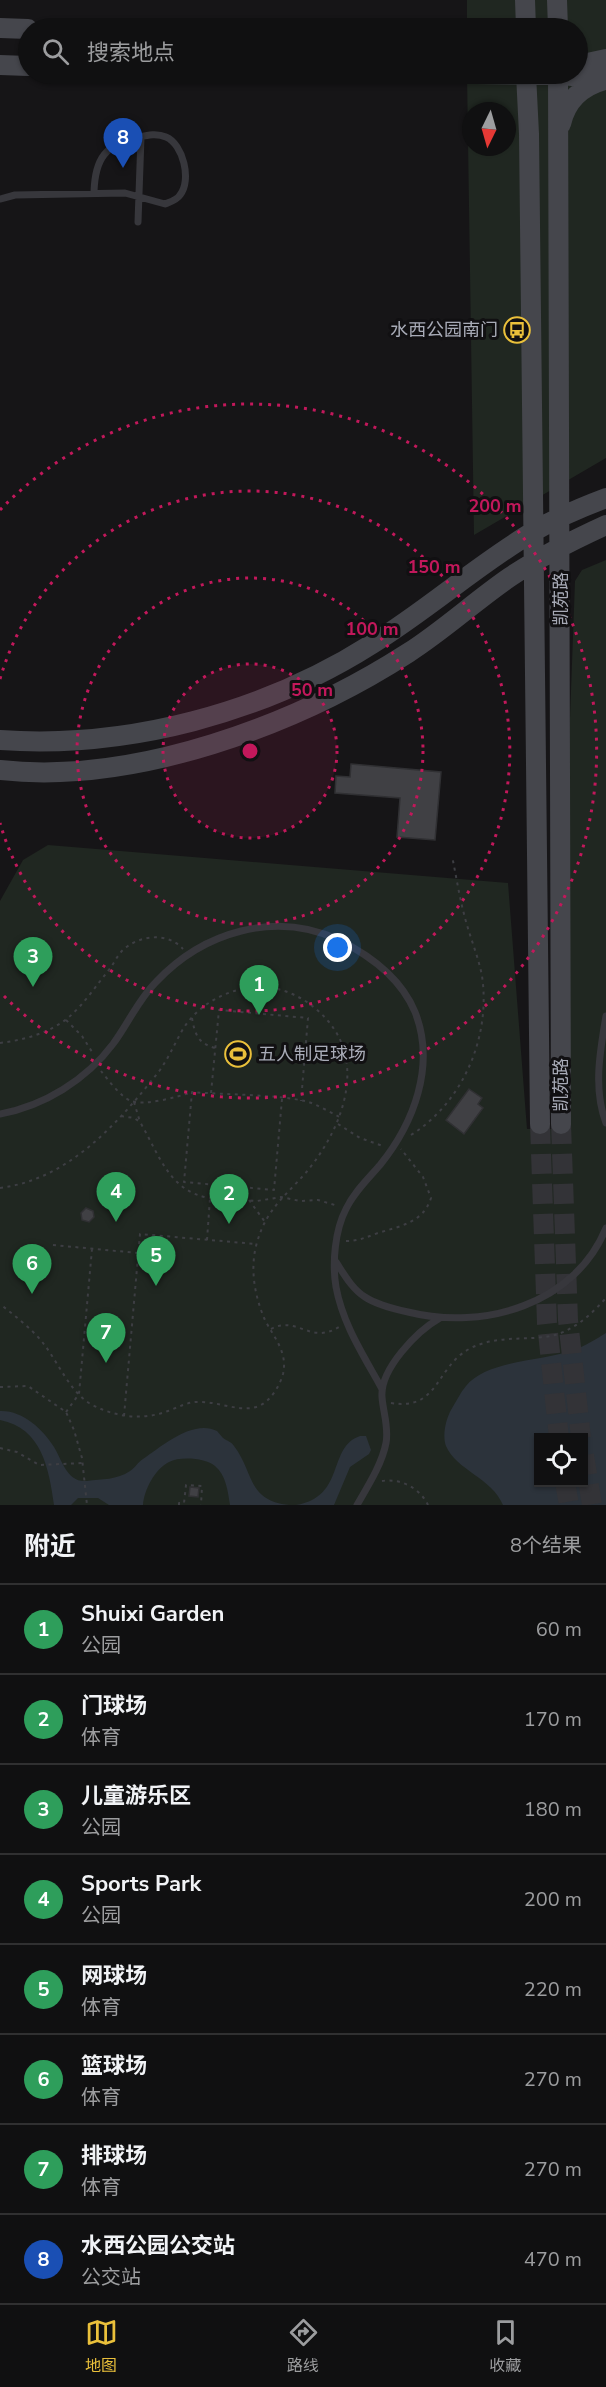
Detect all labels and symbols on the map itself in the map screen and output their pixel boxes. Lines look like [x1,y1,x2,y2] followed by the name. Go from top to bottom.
[462,102,516,156] north arrow
[104,118,142,168] pin: 8
[502,315,532,345] bus stop icon: 水西公园南门
[390,318,498,342] place label: 水西公园南门
[468,494,522,518] text: 200 m
[407,555,461,579] text: 150 m
[549,572,573,626] street label: 凯苑路
[345,617,399,641] text: 100 m
[291,678,333,702] text: 50 m
[240,741,260,761] centre of rings
[323,933,352,962] your location
[14,938,52,987] pin: 3
[240,966,278,1015] pin: 1
[223,1039,253,1069] sports icon: 五人制足球场
[258,1042,366,1066] place label: 五人制足球场
[549,1058,573,1112] street label: 凯苑路
[96,1172,136,1222] pin: 4
[210,1174,248,1224] pin: 2
[136,1236,176,1286] pin: 5
[12,1244,51,1294] pin: 6
[86,1314,126,1363] pin: 7

